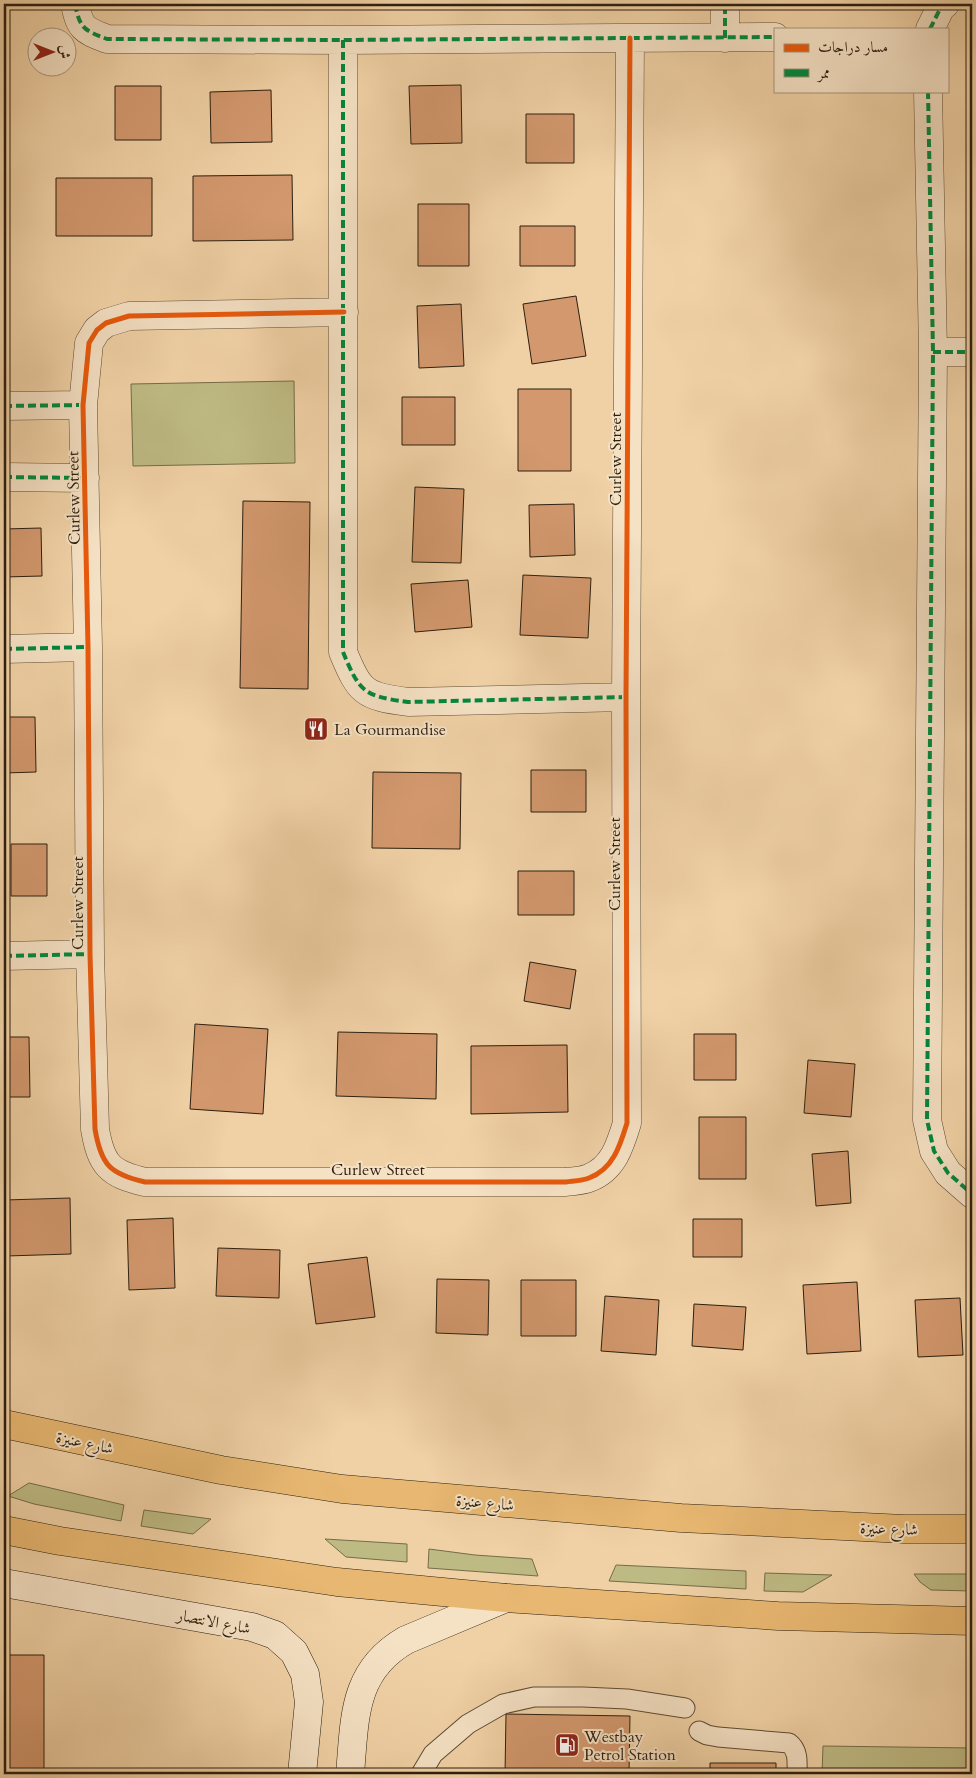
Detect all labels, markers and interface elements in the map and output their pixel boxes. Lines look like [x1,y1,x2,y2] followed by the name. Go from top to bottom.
[28,28,78,78] north arrow
[774,28,948,92] legend
[818,37,888,57] text: مسار دراجات
[55,45,74,59] text: ش
[816,63,830,83] text: ممر
[605,412,627,506] street label: Curlew Street
[62,451,86,545] street label: Curlew Street
[303,716,329,742] restaurant icon: La Gourmandise
[334,719,446,741] place label: La Gourmandise
[604,817,626,911] street label: Curlew Street
[67,856,89,950] street label: Curlew Street
[331,1159,425,1181] street label: Curlew Street
[54,1426,116,1462] street label: شارع عنيزة
[455,1489,515,1518] street label: شارع عنيزة
[859,1517,918,1543] street label: شارع عنيزة
[173,1604,252,1642] street label: شارع الانتصار
[583,1726,676,1766] place label: Westbay Petrol Station
[554,1732,580,1758] fuel station icon: Westbay Petrol Station

